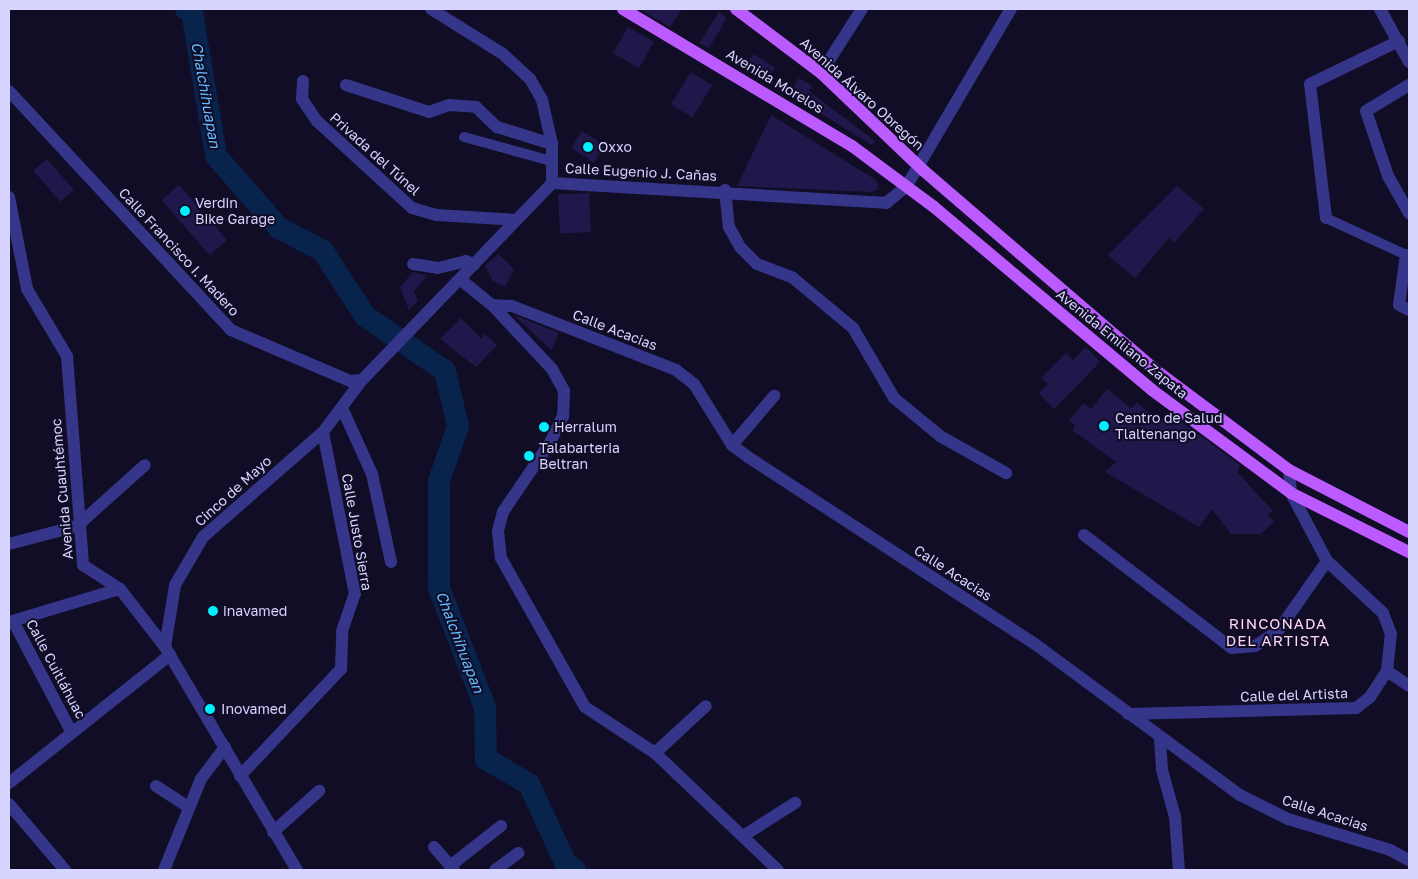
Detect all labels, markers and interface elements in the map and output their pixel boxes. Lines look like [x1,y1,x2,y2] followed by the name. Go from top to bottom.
[797,34,927,154] street label: Avenida Álvaro Obregón
[188,40,224,150] water label: Chalchihuapan
[723,45,827,117] street label: Avenida Morelos
[326,109,424,199] street label: Privada del Túnel
[598,139,632,155] place label: Oxxo
[582,141,594,153] marker: Oxxo
[565,160,717,184] street label: Calle Eugenio J. Cañas
[115,185,243,319] street label: Calle Francisco I. Madero
[195,195,275,228] place label: Verdin Bike Garage
[179,205,191,217] marker: Verdin Bike Garage
[1053,286,1191,402] street label: Avenida Emiliano Zapata
[570,306,660,354] street label: Calle Acacias
[1115,410,1223,442] place label: Centro de Salud Tlaltenango
[47,418,77,560] street label: Avenida Cuauhtémoc
[554,419,617,435] place label: Herralum
[1097,419,1111,433] marker: Centro de Salud Tlaltenango
[538,421,550,433] marker: Herralum
[539,440,620,472] place label: Talabarteria Beltran
[523,450,535,462] marker: Talabarteria Beltran
[191,452,275,530] street label: Cinco de Mayo
[338,472,376,592] street label: Calle Justo Sierra
[911,542,995,604] street label: Calle Acacias
[432,589,488,695] water label: Chalchihuapan
[223,603,287,619] place label: inavamed
[207,605,219,617] marker: inavamed
[1224,614,1332,649] district label: RINCONADA DEL ARTISTA
[23,616,89,722] street label: Calle Cuitláhuac
[1240,685,1348,705] street label: Calle del Artista
[221,701,287,717] place label: Inovamed
[203,702,217,716] marker: Inovamed
[1280,791,1370,835] street label: Calle Acacias

